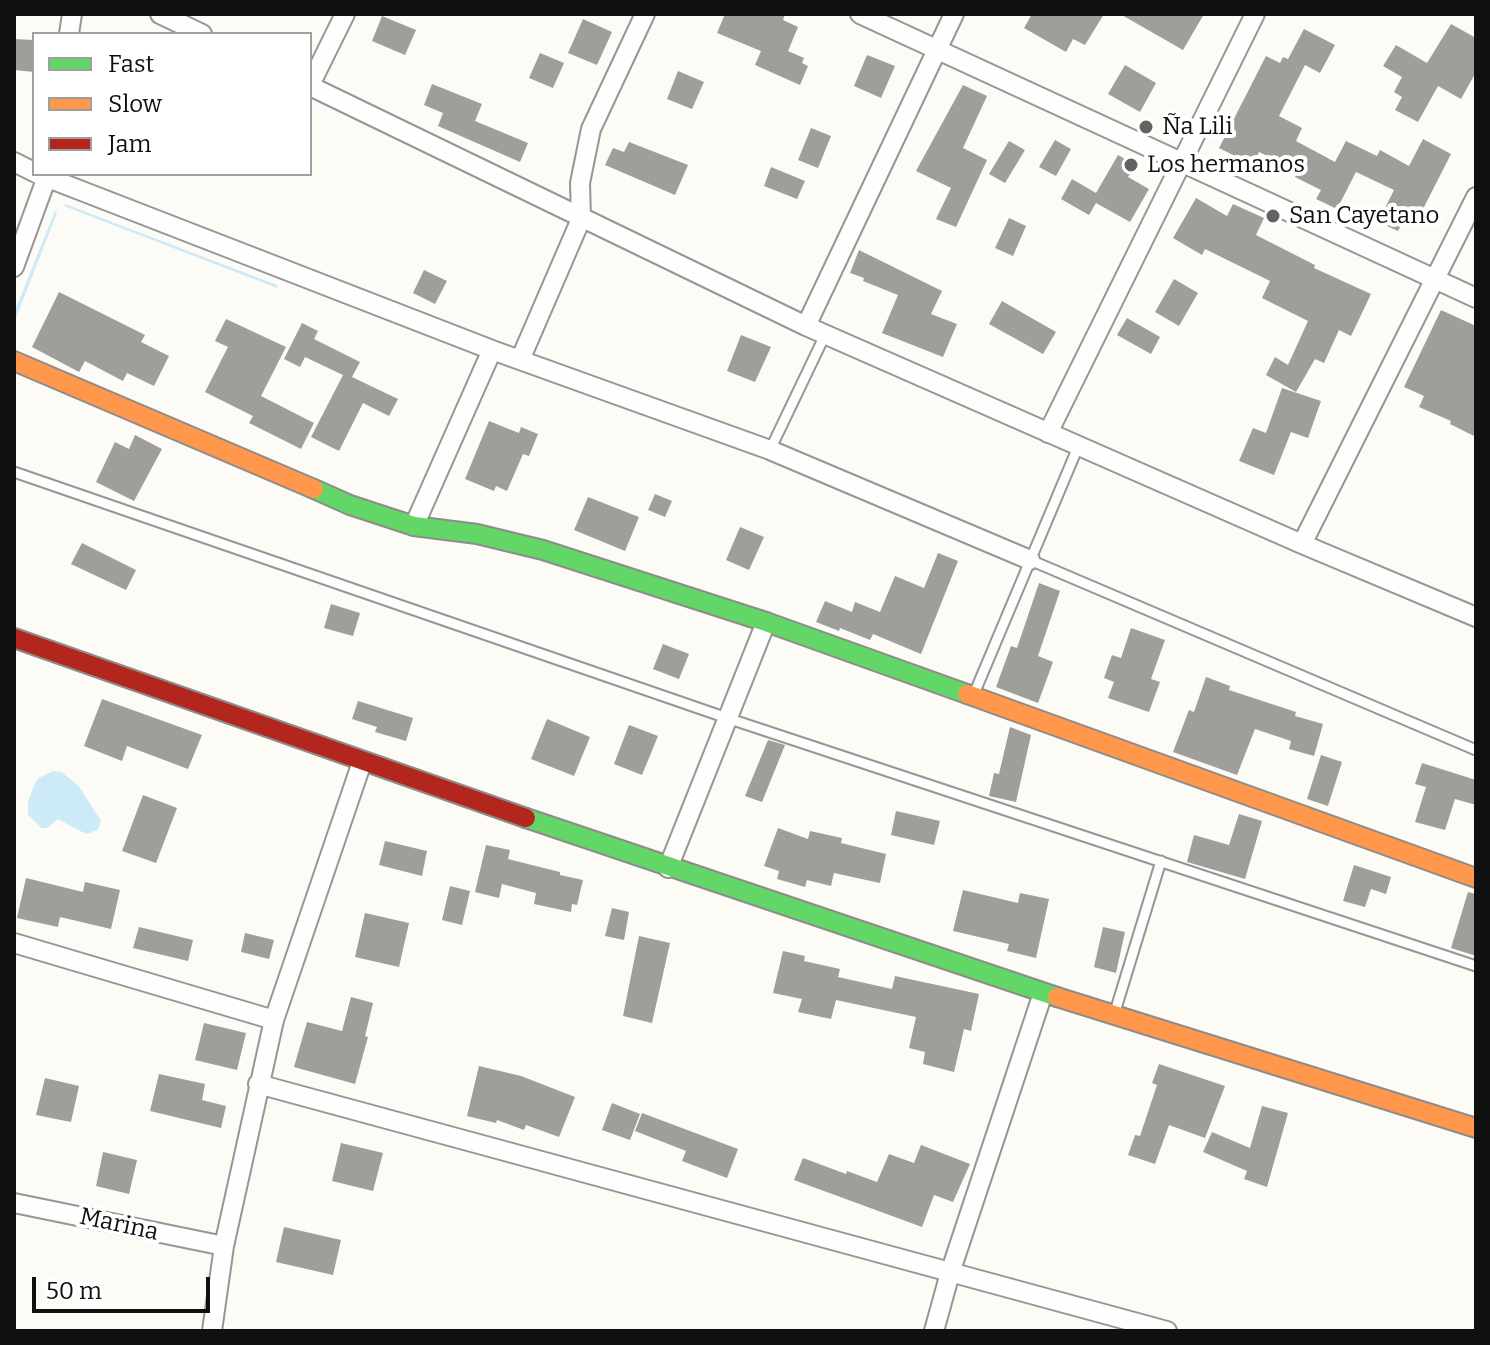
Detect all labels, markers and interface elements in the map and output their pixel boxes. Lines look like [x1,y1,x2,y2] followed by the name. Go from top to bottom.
[32,32,312,176] legend
[108,50,154,78] text: Fast
[108,90,162,118] text: Slow
[1162,113,1233,141] place label: Ña Lili
[1137,118,1155,136] marker: Ña Lili
[108,130,151,158] text: Jam
[1147,151,1305,179] place label: Los hermanos
[1122,156,1140,174] marker: Los hermanos
[1289,202,1439,230] place label: San Cayetano
[1264,207,1282,225] marker: San Cayetano
[77,1203,161,1247] street label: Marina
[36,1261,214,1311] scale bar
[46,1277,102,1305] text: 50 m

